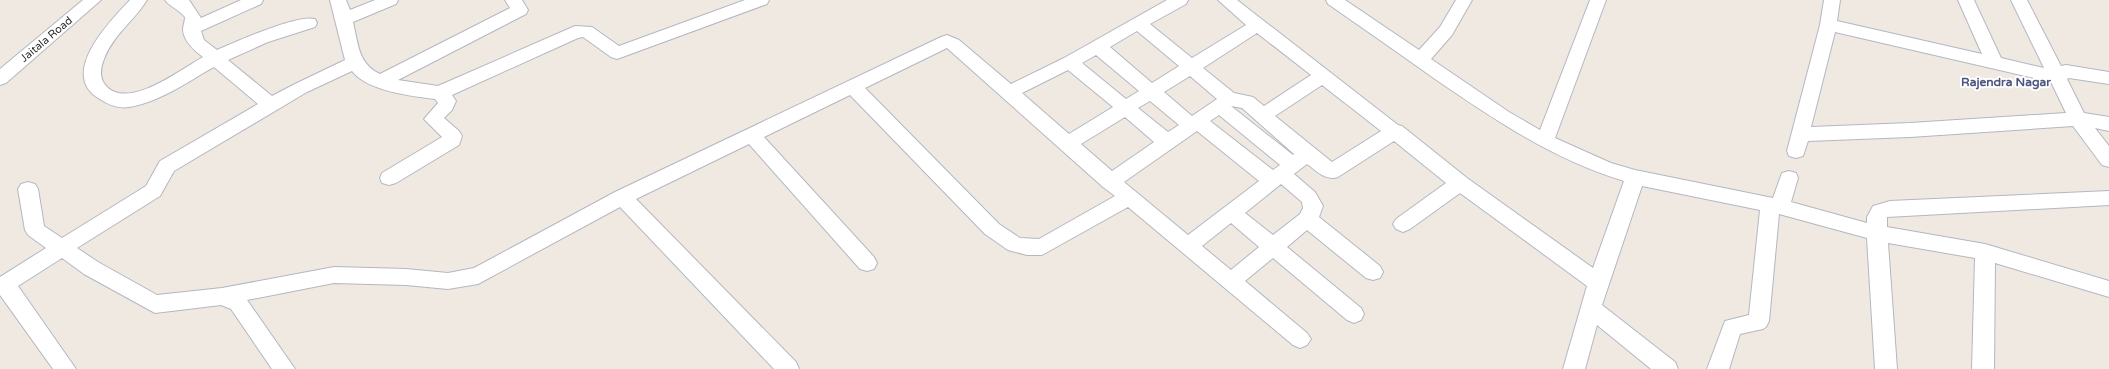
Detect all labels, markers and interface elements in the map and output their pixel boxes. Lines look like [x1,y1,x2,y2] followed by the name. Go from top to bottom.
[18,14,75,65] street label: Jaitala Road
[1961,75,2051,90] district label: Rajendra Nagar

